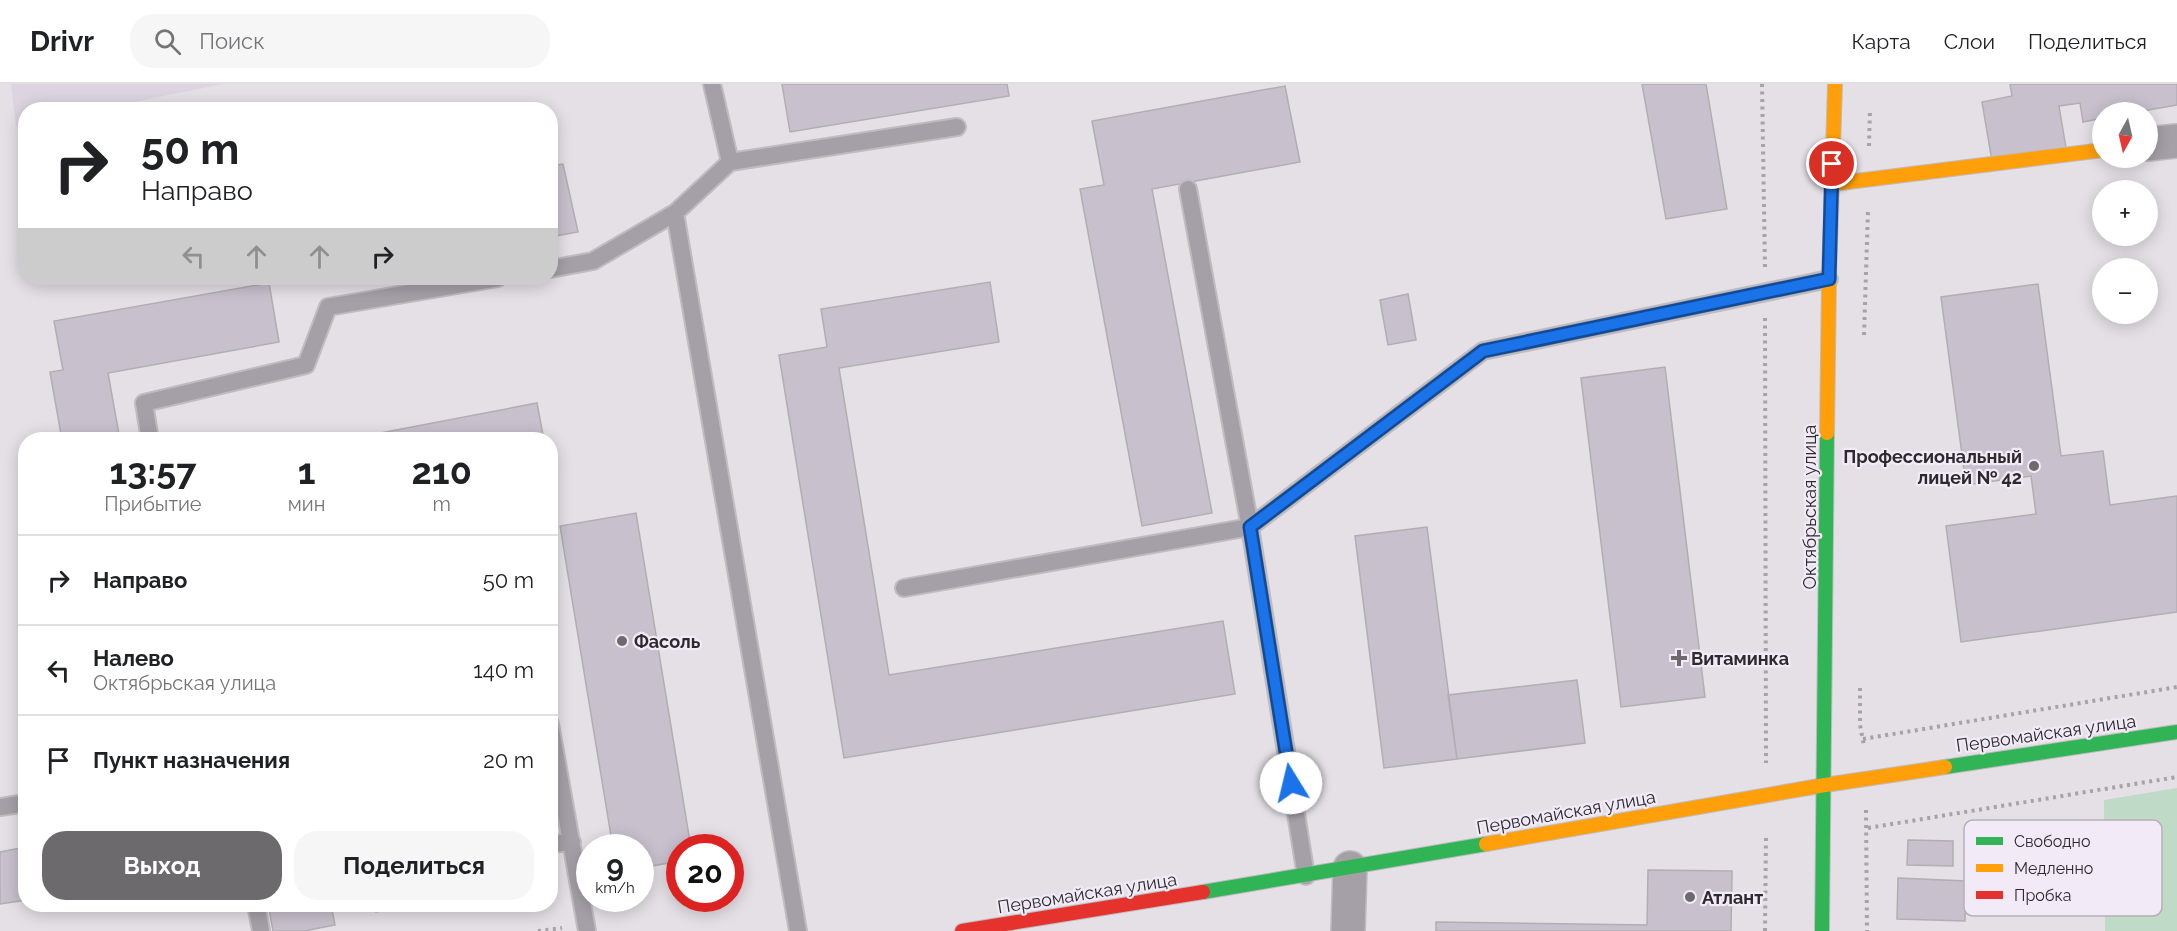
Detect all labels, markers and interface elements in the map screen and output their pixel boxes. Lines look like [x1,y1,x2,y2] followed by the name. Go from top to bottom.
[130,14,550,68] search box
[30,25,94,58] text: Drivr
[151,25,184,58] icon: search
[199,28,265,54] text: Поиск
[1852,29,1911,54] text: Карта
[1944,29,1995,54] text: Слои
[2028,29,2147,54] text: Поделиться
[2092,102,2158,168] north arrow
[2092,102,2158,324] map controls
[141,125,239,174] text: 50 m
[42,126,120,204] icon: right
[1806,138,1857,189] pin
[1815,147,1848,180] icon: arrive
[141,175,253,206] text: Направо
[2092,180,2158,246] button: +
[177,240,210,273] icon: left
[240,240,273,273] icon: ahead
[303,240,336,273] icon: ahead
[366,240,399,273] icon: right
[2092,258,2158,324] button: −
[1799,425,1820,589] street label: Октябрьская улица
[1843,446,2022,488] place label: Профессиональный лицей № 42
[109,450,196,492] text: 13:57
[298,450,315,492] text: 1
[412,450,472,492] text: 210
[2027,459,2041,473] marker: Профессиональный лицей № 42
[104,492,202,516] text: Прибытие
[288,492,325,516] text: мин
[432,492,451,516] text: m
[42,564,75,597] icon: right
[93,567,187,593] text: Направо
[483,567,534,593] text: 50 m
[634,631,701,652] place label: Фасоль
[615,634,629,648] marker: Фасоль
[93,645,174,671] text: Налево
[1691,648,1789,669] place label: Витаминка
[1672,651,1686,665] marker: Витаминка
[42,654,75,687] icon: left
[473,657,534,683] text: 140 m
[93,671,276,695] text: Октябрьская улица
[1955,710,2137,756] street label: Первомайская улица
[42,744,75,777] icon: arrive
[93,747,290,773] text: Пункт назначения
[483,747,534,773] text: 20 m
[1259,751,1323,815] position arrow
[1475,786,1657,838] street label: Первомайская улица
[1964,820,2162,916] legend
[42,831,282,900] button: Выход
[294,831,534,900] button: Поделиться
[2014,832,2090,851] text: Свободно
[666,834,744,912] speed limit sign: 20
[606,848,624,883] text: 9
[2014,859,2093,878] text: Медленно
[996,868,1178,918] street label: Первомайская улица
[595,879,635,897] text: km/h
[2014,886,2072,905] text: Пробка
[1702,887,1763,908] place label: Атлант
[1683,890,1697,904] marker: Атлант

